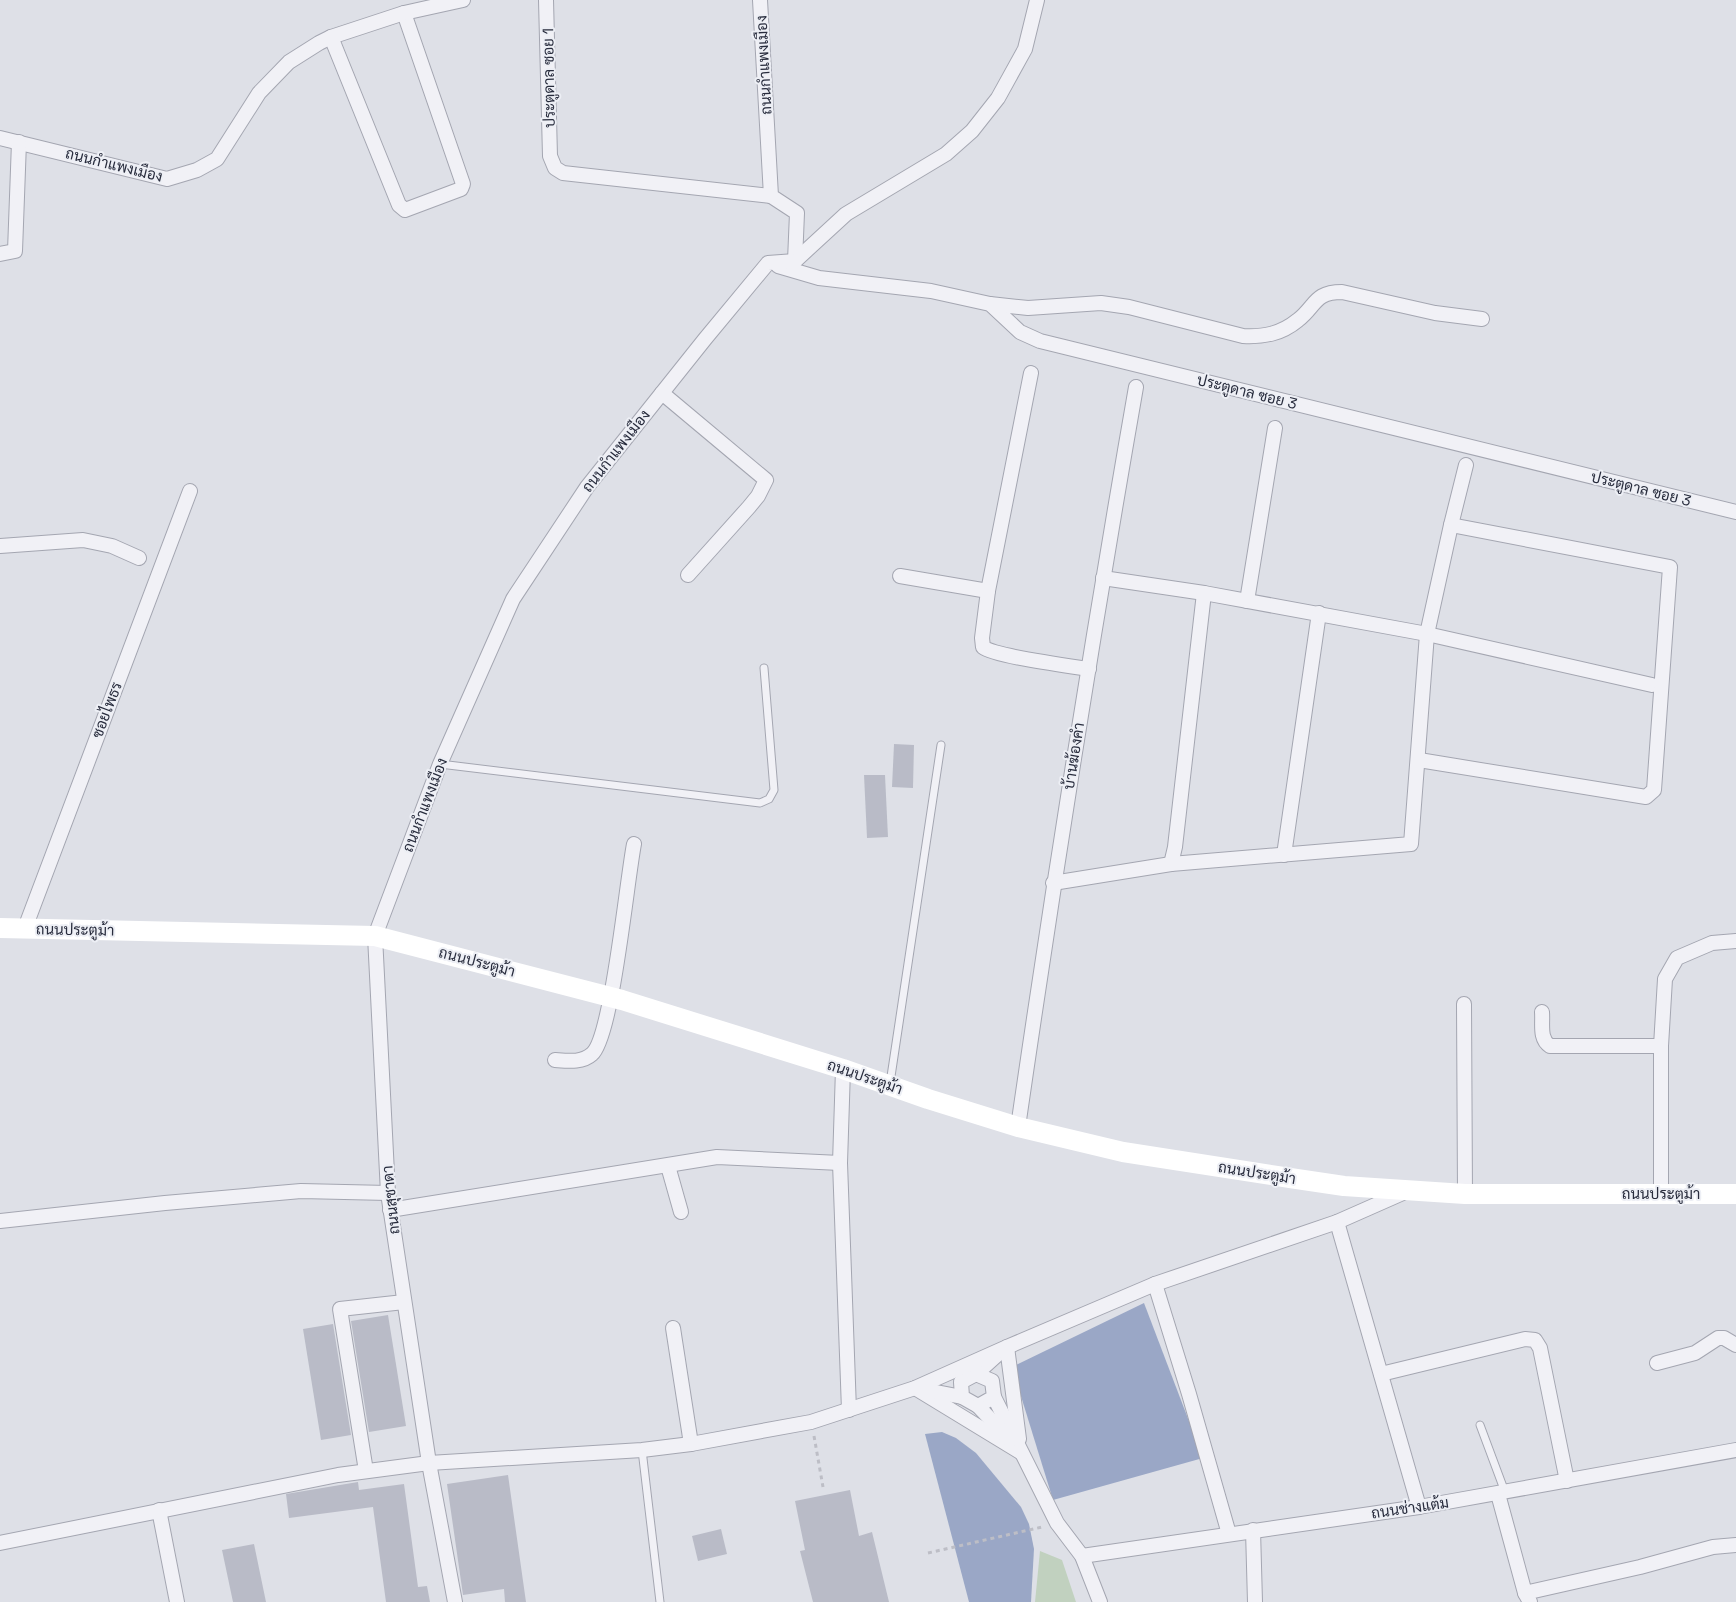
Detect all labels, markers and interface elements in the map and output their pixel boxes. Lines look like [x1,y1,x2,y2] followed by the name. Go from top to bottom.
[751,15,776,115] street label: ถนนกำแพงเมือง
[538,28,560,128] street label: ประตูดาล ซอย 1
[64,143,165,186] street label: ถนนกำแพงเมือง
[1195,370,1299,414] street label: ประตูดาล ซอย 3
[577,406,654,496] street label: ถนนกำแพงเมือง
[1589,467,1693,511] street label: ประตูดาล ซอย 3
[87,679,126,741] street label: ซอยไพธร
[1059,721,1088,791] street label: บ้านฆ้องคำ
[398,755,451,855] street label: ถนนกำแพงเมือง
[36,919,114,941] street label: ถนนประตูม้า
[436,942,518,982] street label: ถนนประตูม้า
[825,1055,905,1099] street label: ถนนประตูม้า
[1217,1157,1297,1189] street label: ถนนประตูม้า
[377,1165,406,1235] street label: ถนนสุชาดา
[1622,1184,1700,1204] street label: ถนนประตูม้า
[1370,1493,1450,1522] street label: ถนนช่างแต้ม

